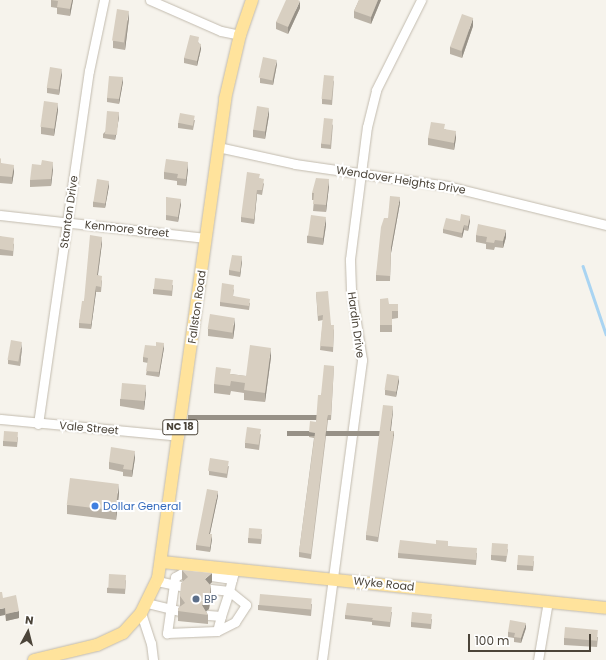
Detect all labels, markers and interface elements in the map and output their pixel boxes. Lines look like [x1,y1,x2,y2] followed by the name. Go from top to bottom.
[335,163,467,197] street label: Wendover Heights Drive
[57,175,81,249] street label: Stanton Drive
[84,218,170,240] street label: Kenmore Street
[185,270,209,344] street label: Fallston Road
[345,291,367,359] street label: Hardin Drive
[59,419,119,437] street label: Vale Street
[162,419,198,435] road number: NC 18
[103,499,181,513] place label: Dollar General
[90,501,100,511] marker: Dollar General
[353,574,415,594] street label: Wyke Road
[204,592,217,606] place label: BP
[191,594,201,604] marker: BP
[8,612,48,652] north arrow
[24,612,35,629] text: N
[470,626,593,652] scale bar
[475,632,509,649] text: 100 m

